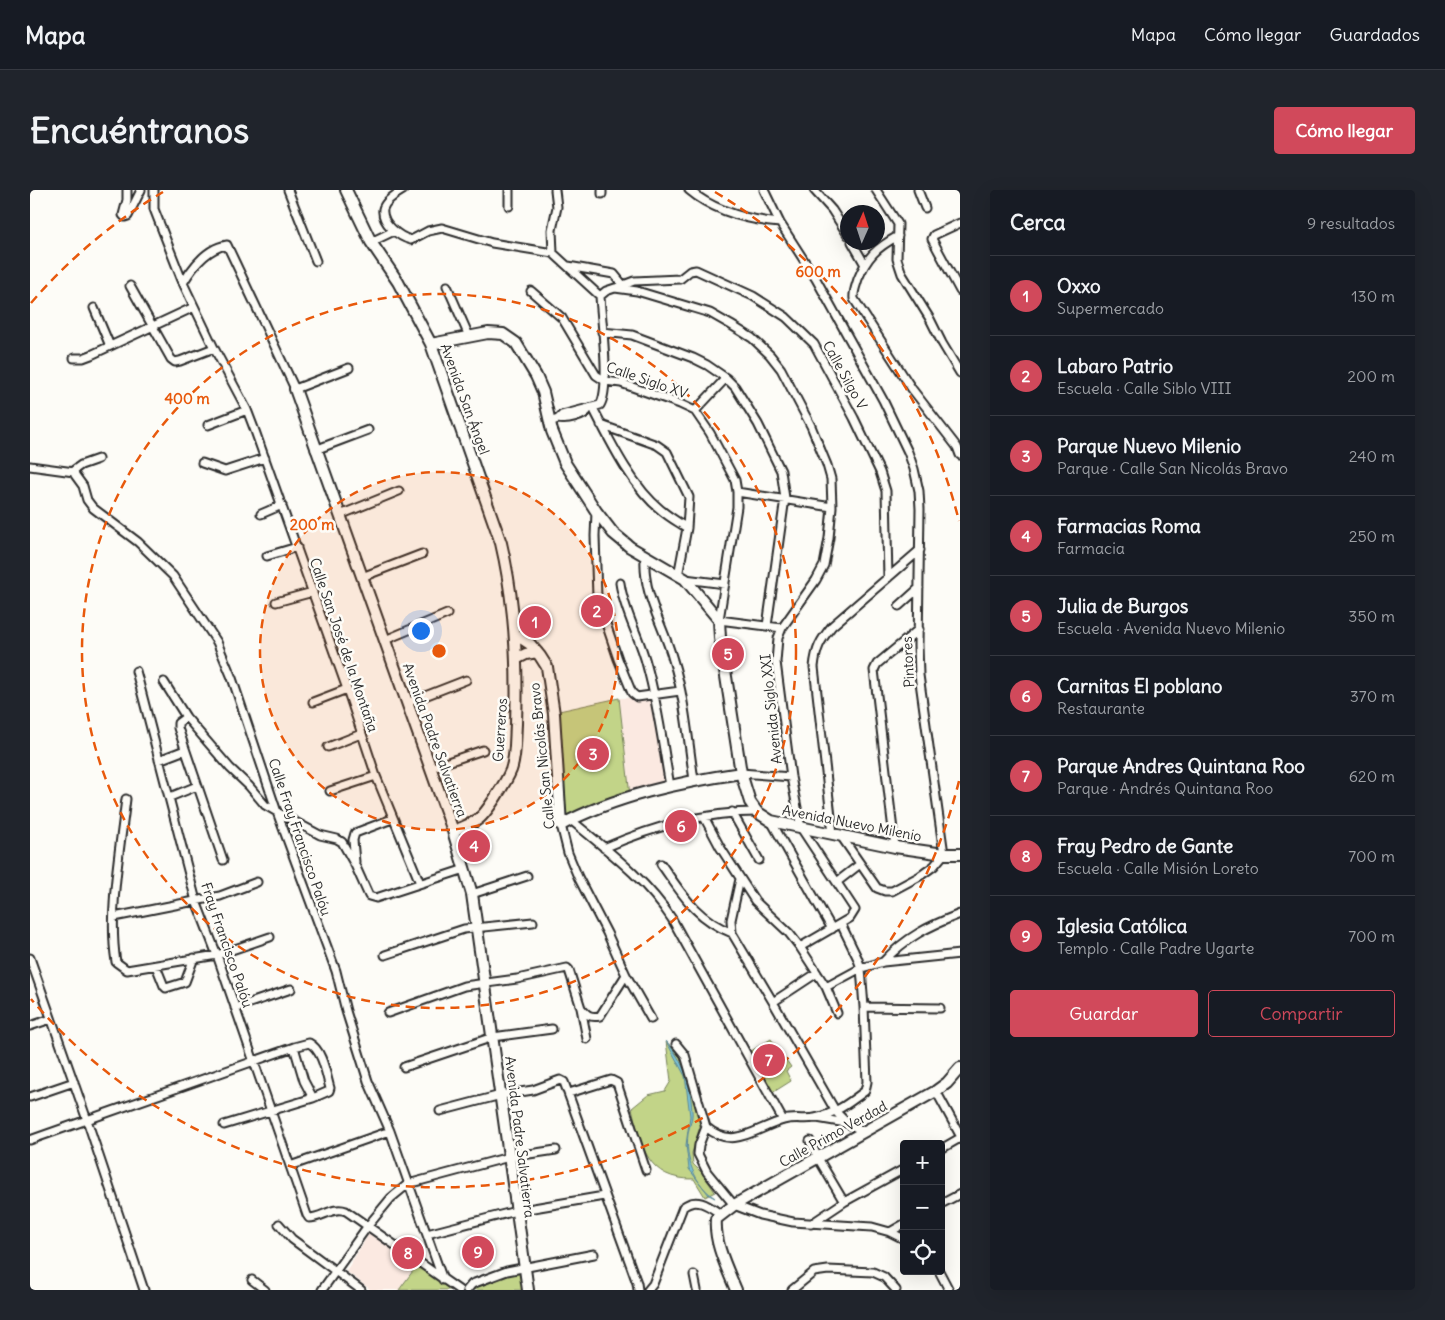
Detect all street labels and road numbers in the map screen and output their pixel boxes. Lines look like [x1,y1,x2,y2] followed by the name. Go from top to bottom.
[819,337,871,413] street label: Calle Silgo V
[437,341,493,457] street label: Avenida San Ángel
[604,358,690,402] street label: Calle Siglo XV
[306,556,382,734] street label: Calle San José de la Montaña
[898,636,918,688] street label: Pintores
[756,653,786,765] street label: Avenida Siglo XXI
[399,660,471,820] street label: Avenida Padre Salvatierra
[525,682,559,830] street label: Calle San Nicolás Bravo
[489,697,511,763] street label: Guerreros
[265,756,335,918] street label: Calle Fray Francisco Palóu
[781,801,923,845] street label: Avenida Nuevo Milenio
[197,880,257,1010] street label: Fray Francisco Palóu
[501,1055,539,1219] street label: Avenida Padre Salvatierra
[776,1097,890,1171] street label: Calle Primo Verdad

